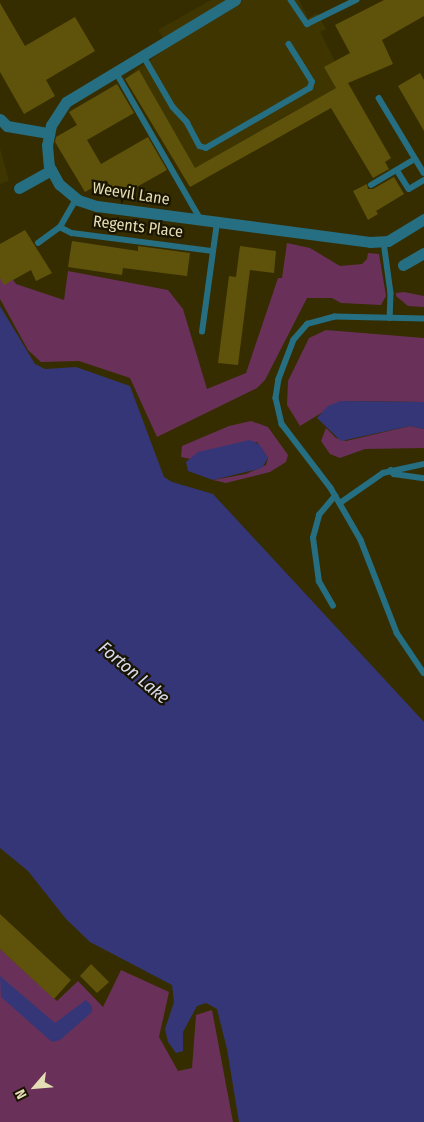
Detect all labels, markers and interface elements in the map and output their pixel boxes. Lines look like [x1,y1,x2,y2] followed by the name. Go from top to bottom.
[91,178,171,210] street label: Weevil Lane
[92,212,184,242] street label: Regents Place
[94,637,174,709] water label: Forton Lake
[10,1062,60,1112] north arrow
[12,1086,31,1102] text: N

